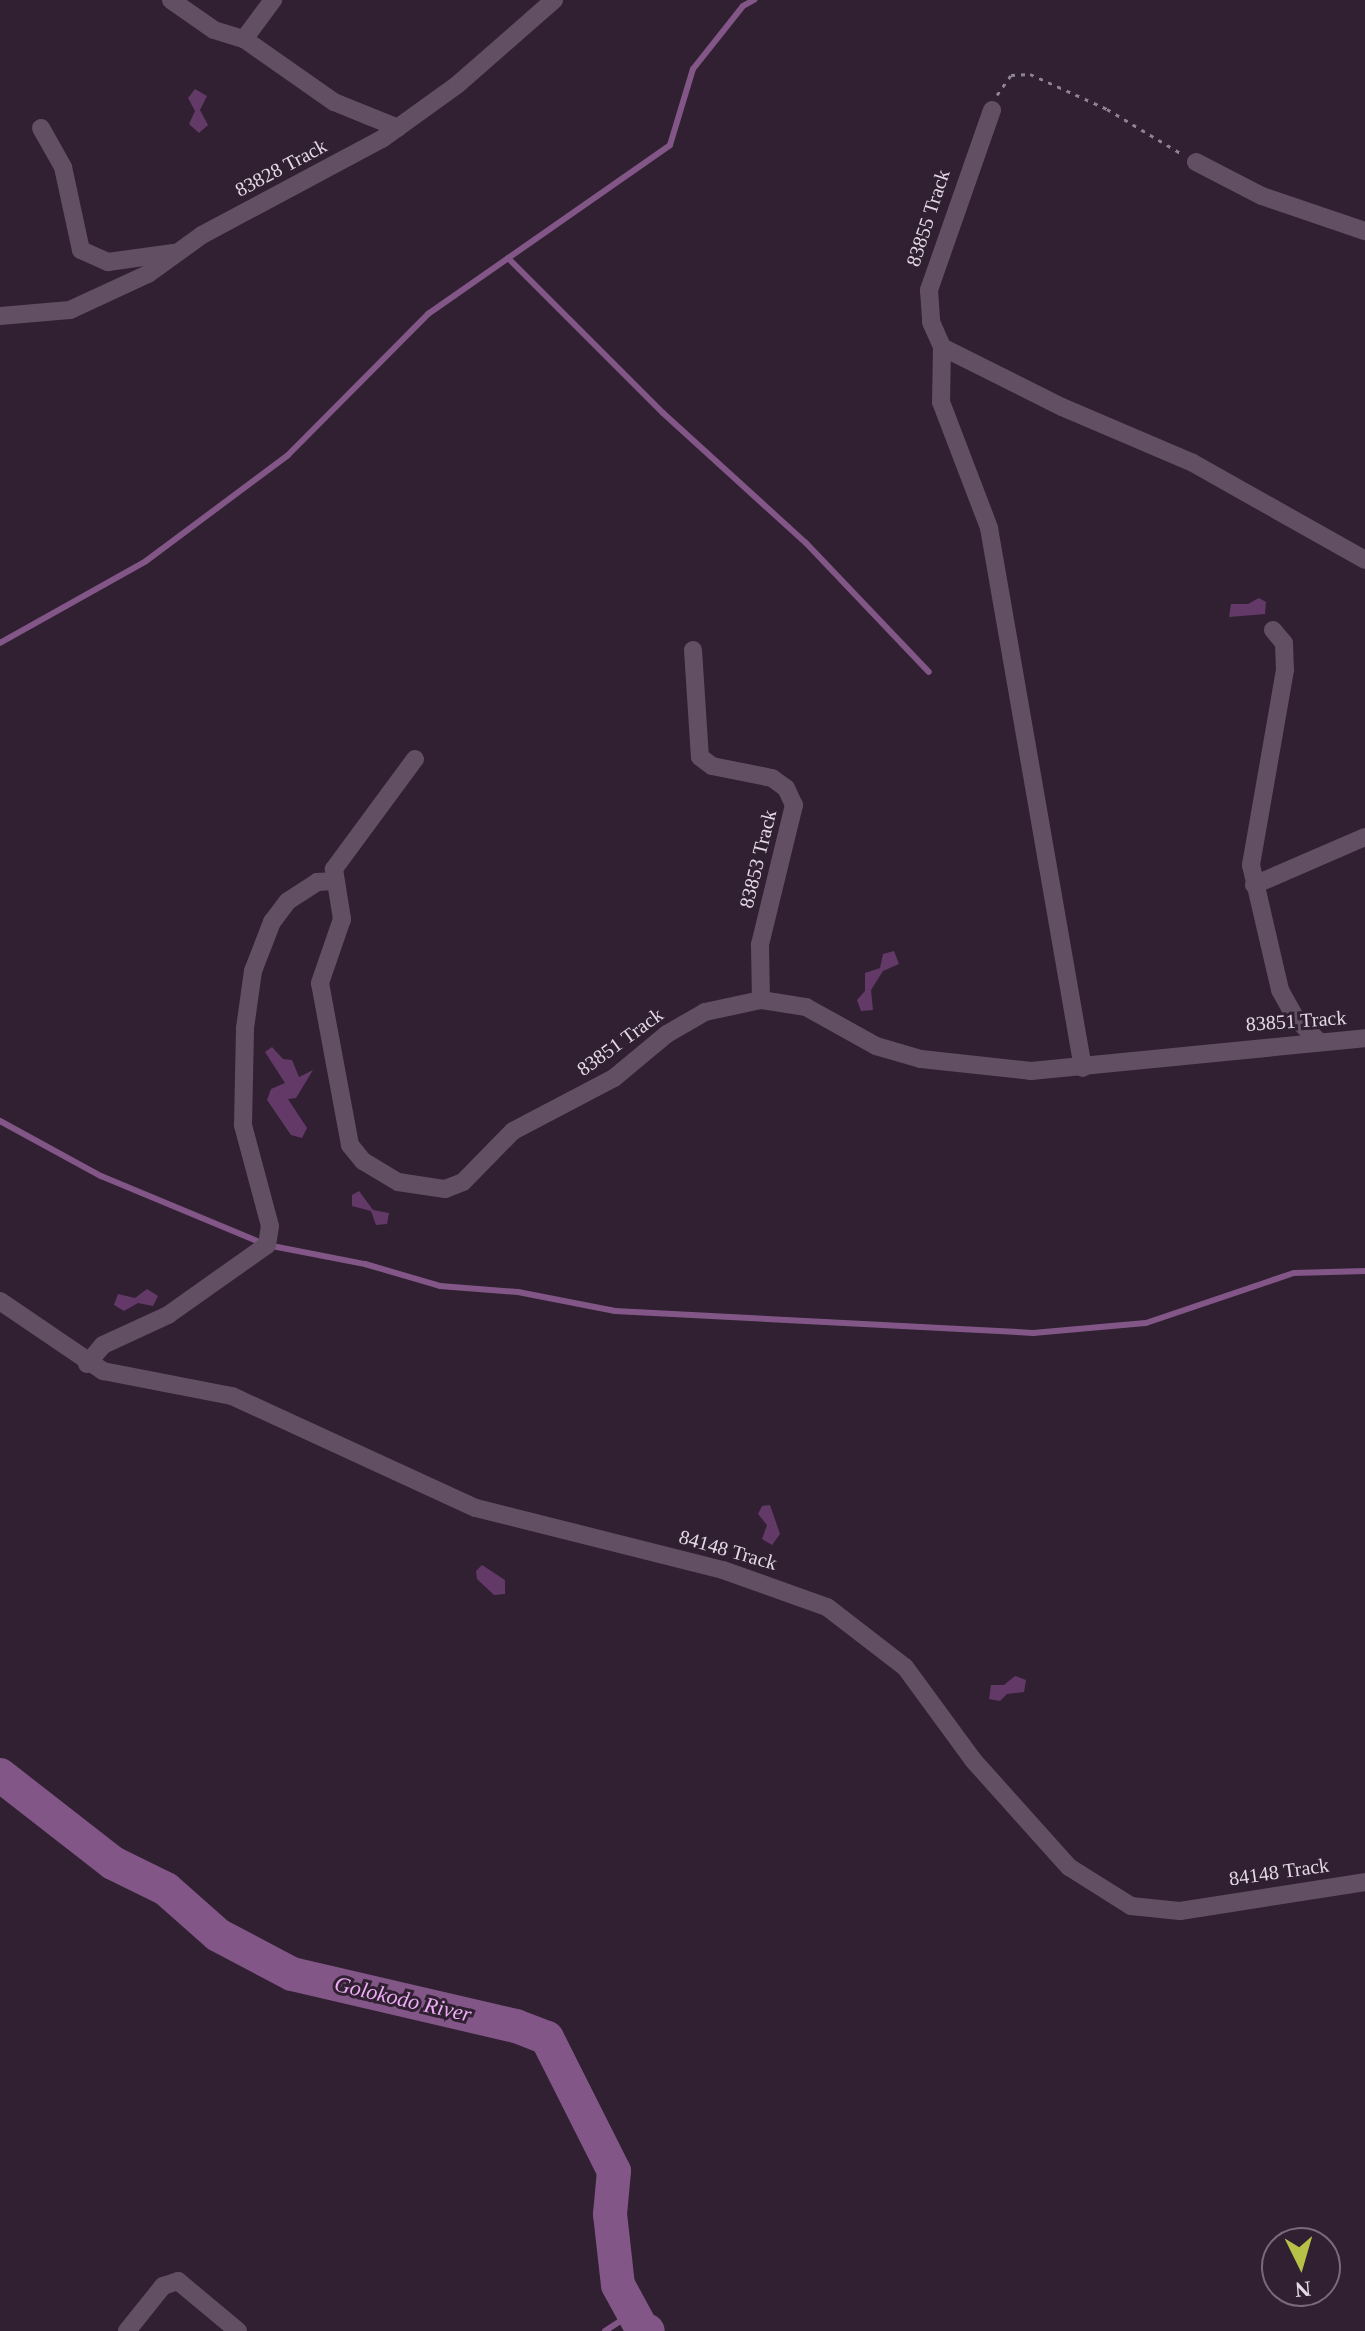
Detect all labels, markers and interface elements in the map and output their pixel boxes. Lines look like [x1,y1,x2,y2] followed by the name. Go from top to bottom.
[231,134,331,202] street label: 83828 Track
[901,166,955,270] street label: 83855 Track
[734,807,782,911] street label: 83853 Track
[572,1003,668,1081] street label: 83851 Track
[1245,1006,1347,1036] street label: 83851 Track
[676,1525,780,1575] street label: 84148 Track
[1227,1853,1331,1891] street label: 84148 Track
[332,1970,474,2028] water label: Golokodo River
[1261,2227,1341,2307] north arrow
[1294,2276,1312,2303] text: N

